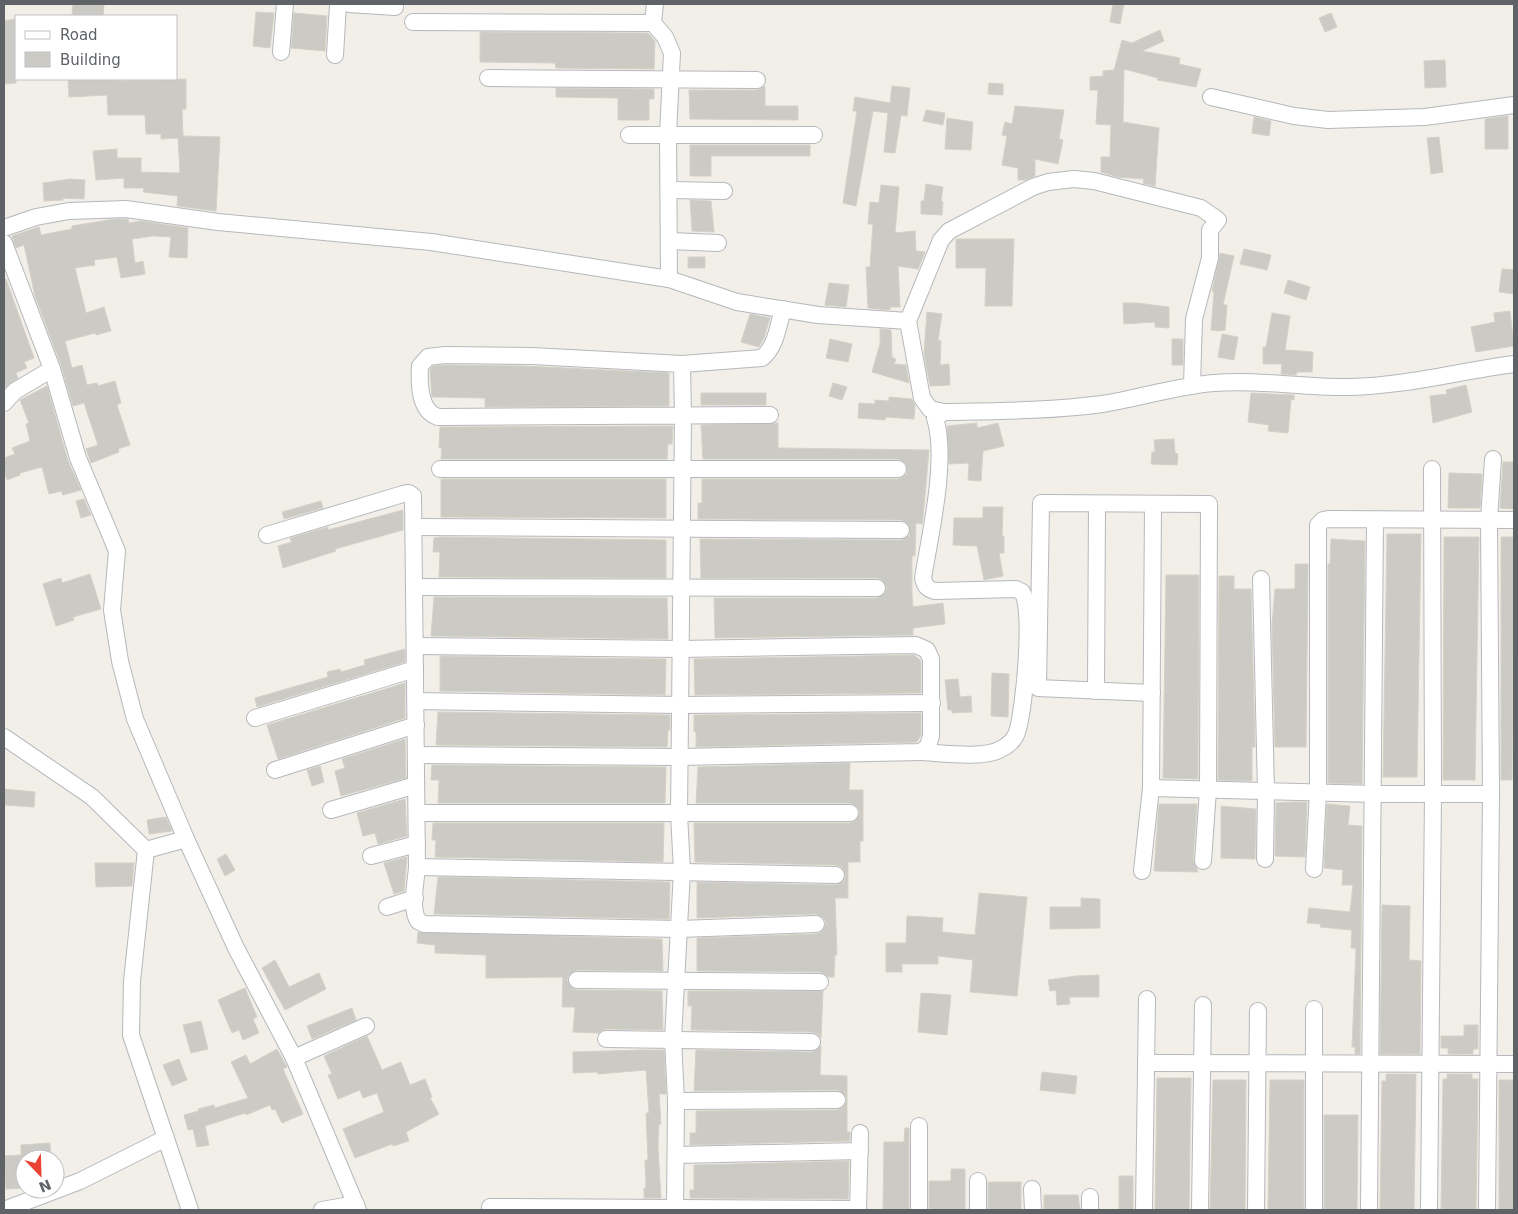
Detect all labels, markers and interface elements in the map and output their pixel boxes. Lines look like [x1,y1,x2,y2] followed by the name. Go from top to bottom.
[15,15,178,80] legend
[60,26,98,44] text: Road
[60,51,121,69] text: Building
[15,1149,65,1199] north arrow
[37,1176,54,1196] text: N

